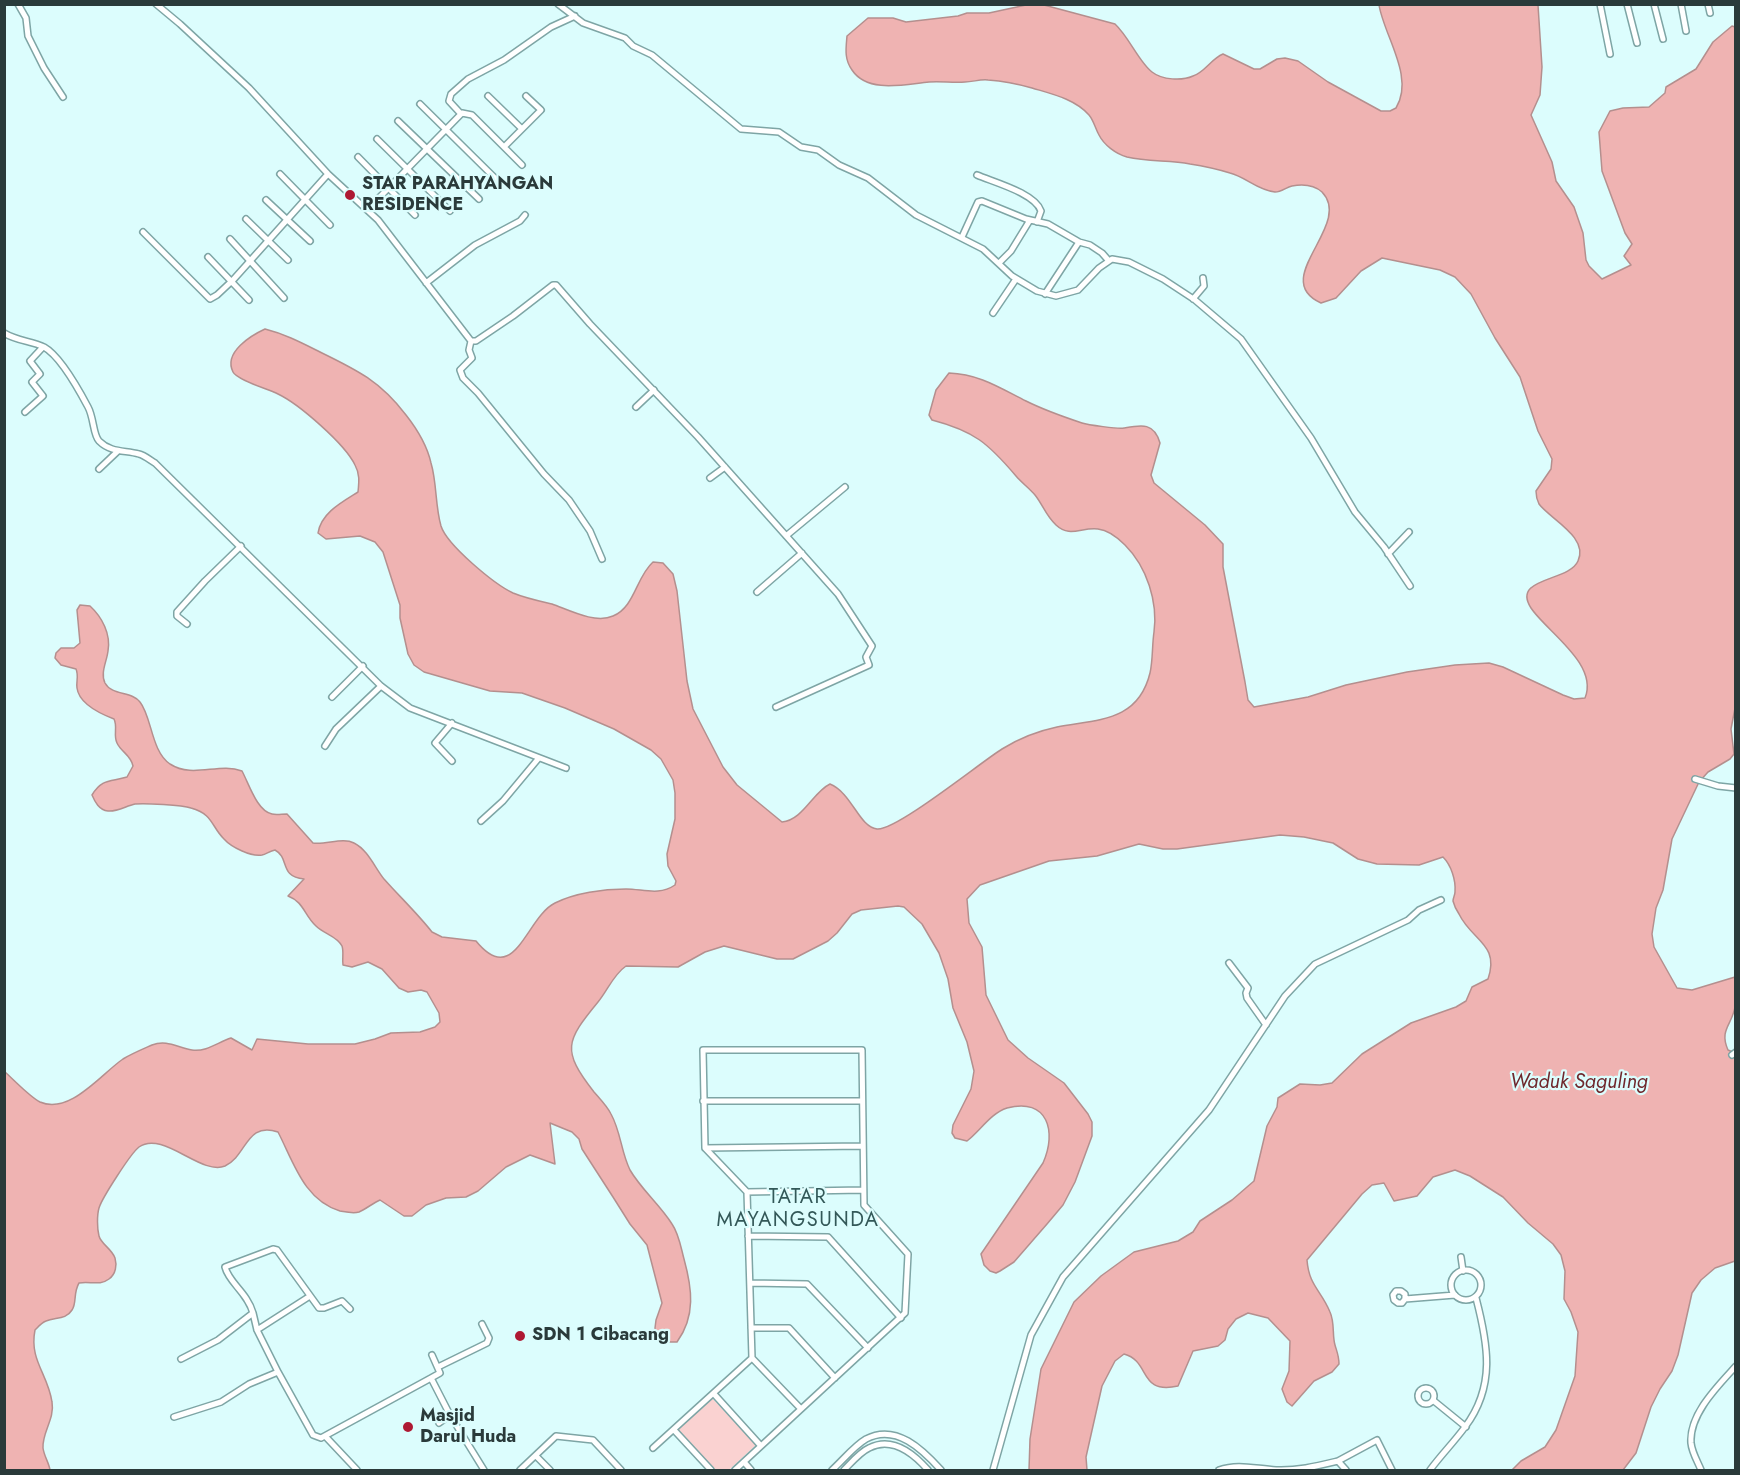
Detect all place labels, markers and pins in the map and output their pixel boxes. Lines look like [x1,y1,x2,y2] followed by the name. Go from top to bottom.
[362,174,553,216] place label: STAR PARAHYANGAN RESIDENCE
[343,188,357,202] marker: STAR PARAHYANGAN RESIDENCE
[532,1325,669,1347] place label: SDN 1 Cibacang
[513,1329,527,1343] marker: SDN 1 Cibacang
[420,1406,516,1448] place label: Masjid Darul Huda
[401,1420,415,1434] marker: Masjid Darul Huda

